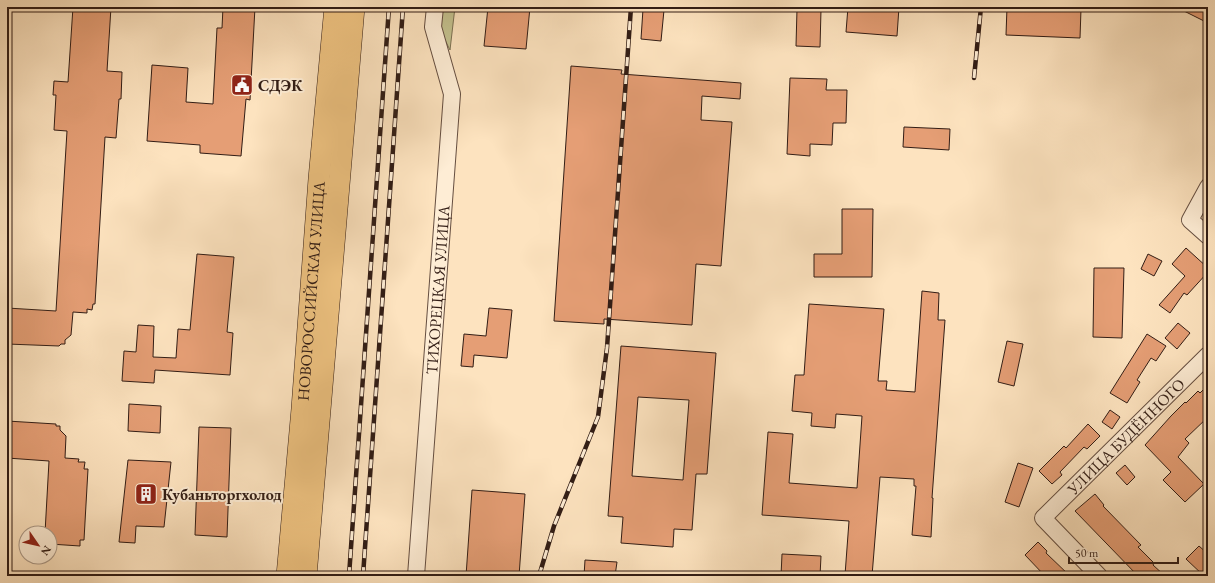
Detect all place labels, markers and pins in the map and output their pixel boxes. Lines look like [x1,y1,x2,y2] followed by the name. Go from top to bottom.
[229,72,255,98] public building icon: СДЭК
[258,75,303,96] place label: СДЭК
[133,481,159,507] building icon: Кубаньторгхолод
[162,484,282,505] place label: Кубаньторгхолод

